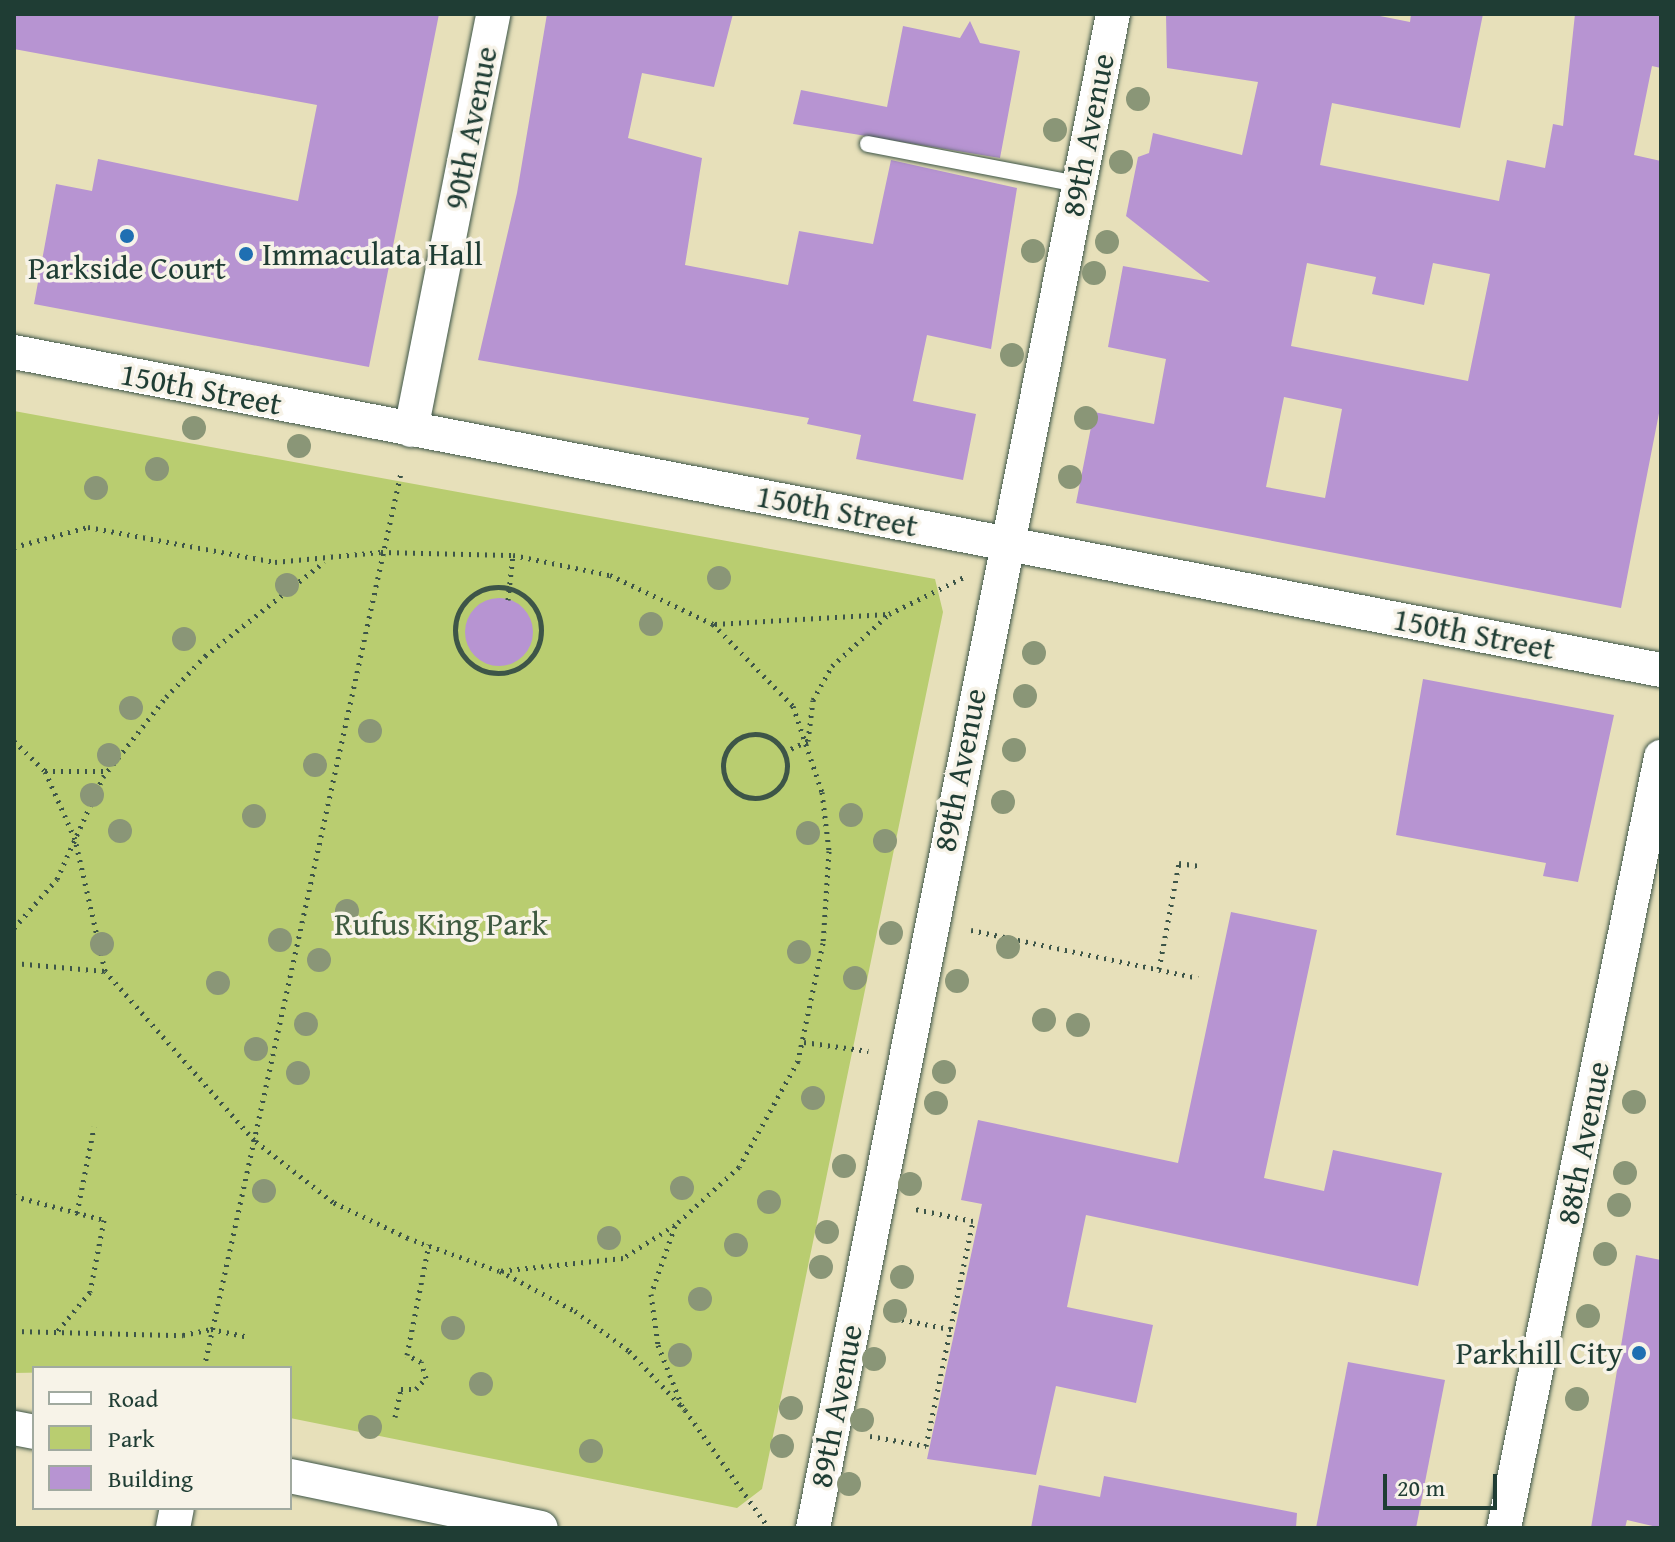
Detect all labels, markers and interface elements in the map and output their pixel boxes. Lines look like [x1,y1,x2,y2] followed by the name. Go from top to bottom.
[436,43,506,213] street label: 90th Avenue
[1053,50,1123,220] street label: 89th Avenue
[118,227,136,245] marker: Parkside Court
[262,235,483,273] place label: Immaculata Hall
[237,245,255,263] marker: Immaculata Hall
[28,249,226,287] place label: Parkside Court
[117,355,285,423] street label: 150th Street
[753,477,921,545] street label: 150th Street
[1390,600,1558,668] street label: 150th Street
[925,685,995,855] street label: 89th Avenue
[334,905,548,943] park label: Rufus King Park
[1548,1058,1618,1228] street label: 88th Avenue
[801,1321,871,1491] street label: 89th Avenue
[1456,1334,1623,1372] place label: Parkhill City
[1630,1344,1648,1362] marker: Parkhill City
[32,1366,292,1510] legend
[108,1381,158,1416] text: Road
[108,1421,154,1456] text: Park
[1387,1458,1501,1508] scale bar
[108,1461,193,1496] text: Building
[1397,1470,1445,1505] text: 20 m

